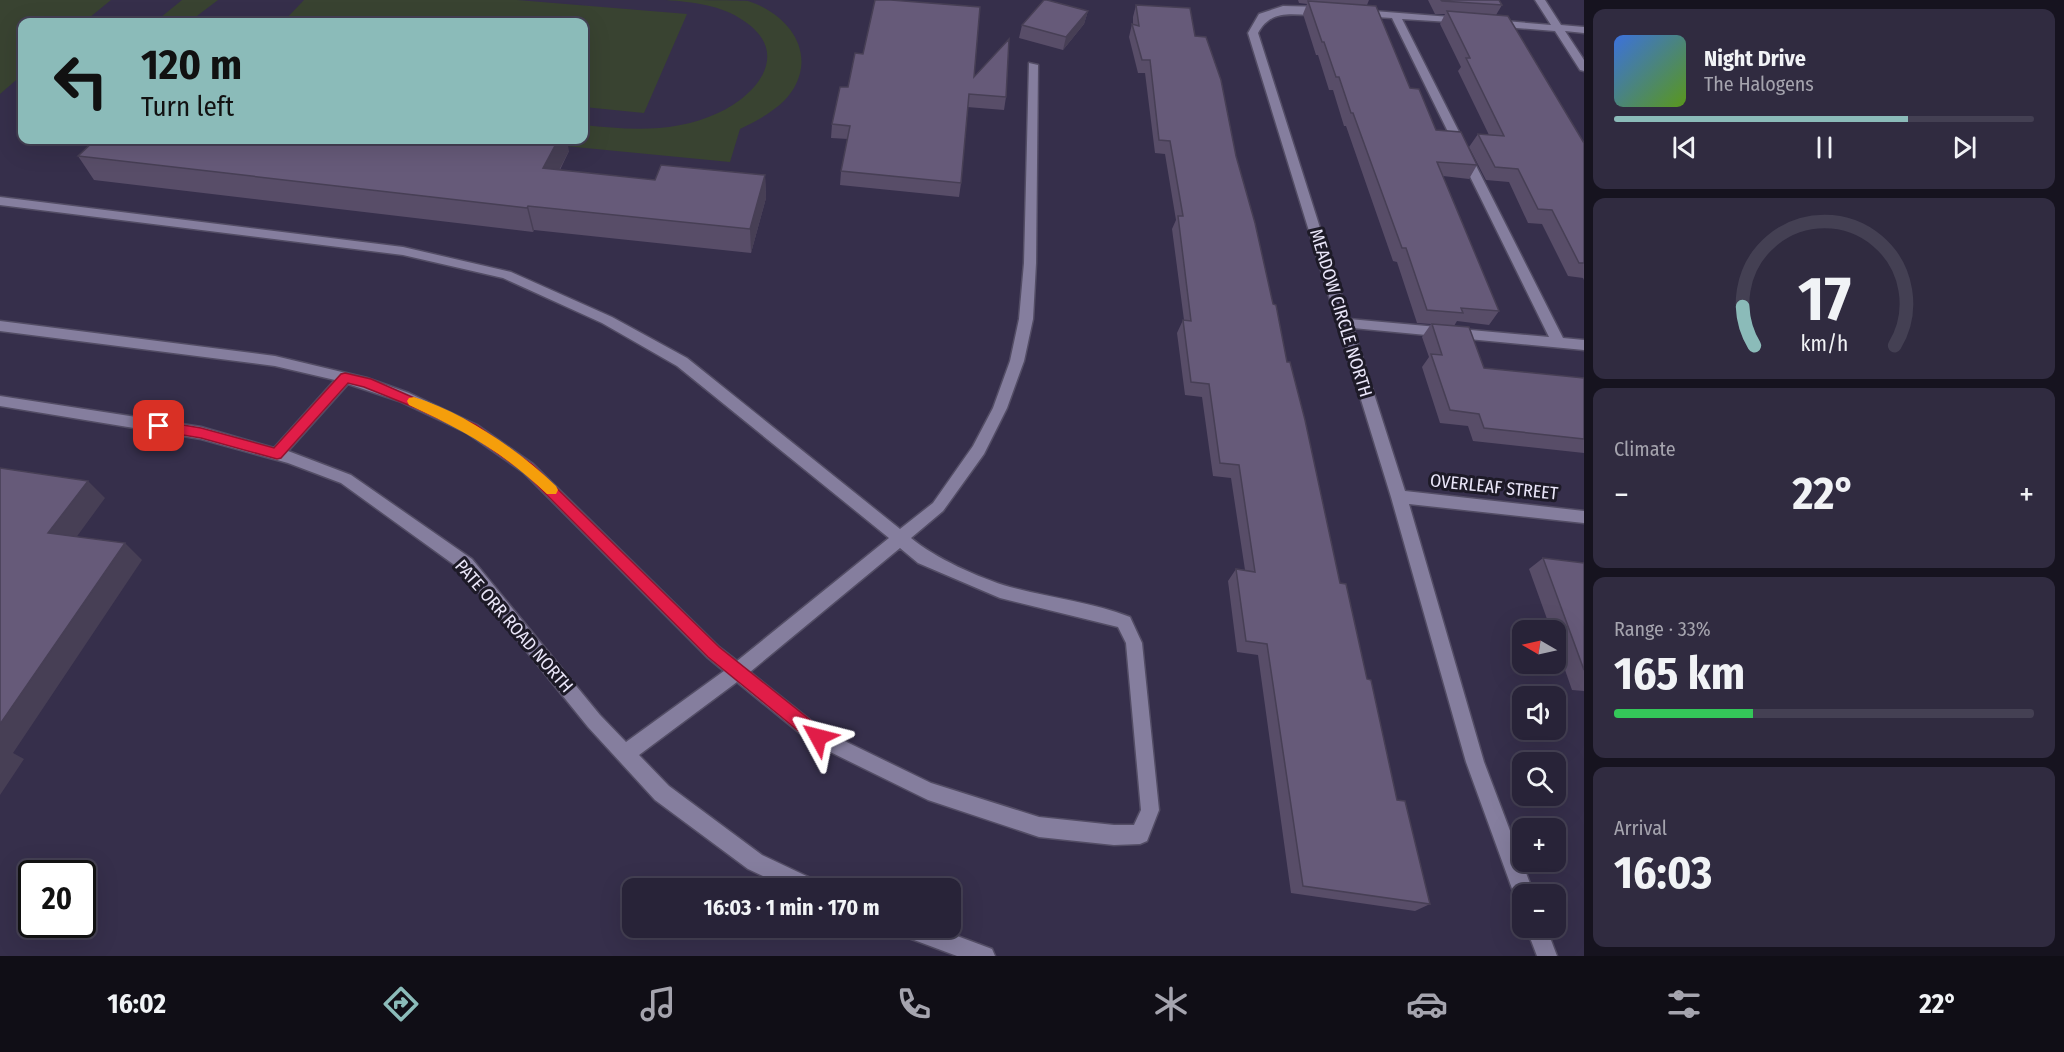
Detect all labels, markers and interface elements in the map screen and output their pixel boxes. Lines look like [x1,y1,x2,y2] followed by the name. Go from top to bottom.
[141,40,242,90] text: 120 m
[42,42,120,120] icon: left
[1704,45,1806,72] text: Night Drive
[1704,72,1814,96] text: The Halogens
[141,91,234,123] text: Turn left
[1668,131,1701,164] icon: previous
[1808,131,1841,164] icon: pause
[1948,131,1981,164] icon: next
[1305,226,1377,400] street label: MEADOW CIRCLE NORTH
[1798,262,1850,337] text: 17
[1800,331,1848,357] text: km/h
[133,400,184,451] pin
[142,409,175,442] icon: arrive
[1614,437,1676,461] text: Climate
[1793,467,1855,521] text: 22°
[1429,469,1560,505] street label: OVERLEAF STREET
[1614,475,1629,515] text: −
[2019,475,2034,515] text: +
[450,555,578,697] street label: PATE ORR ROAD NORTH
[1614,617,1711,641] text: Range · 33%
[1512,620,1566,674] north arrow
[1512,620,1566,938] map controls
[1614,647,1745,701] text: 165 km
[1512,686,1566,740] button: sound
[786,705,850,769] position arrow
[1512,752,1566,806] button: search
[1614,816,1667,840] text: Arrival
[1512,818,1566,872] button: +
[1614,846,1712,900] text: 16:03
[18,860,96,938] speed limit sign: 20
[1512,884,1566,938] button: −
[703,894,880,921] text: 16:03 · 1 min · 170 m
[380,983,422,1025] icon: directions
[637,983,679,1025] icon: music
[893,983,935,1025] icon: phone
[1150,983,1192,1025] icon: climate
[1406,983,1448,1025] icon: car
[1663,983,1705,1025] icon: filters
[107,988,166,1020] text: 16:02
[1919,988,1957,1020] text: 22°

